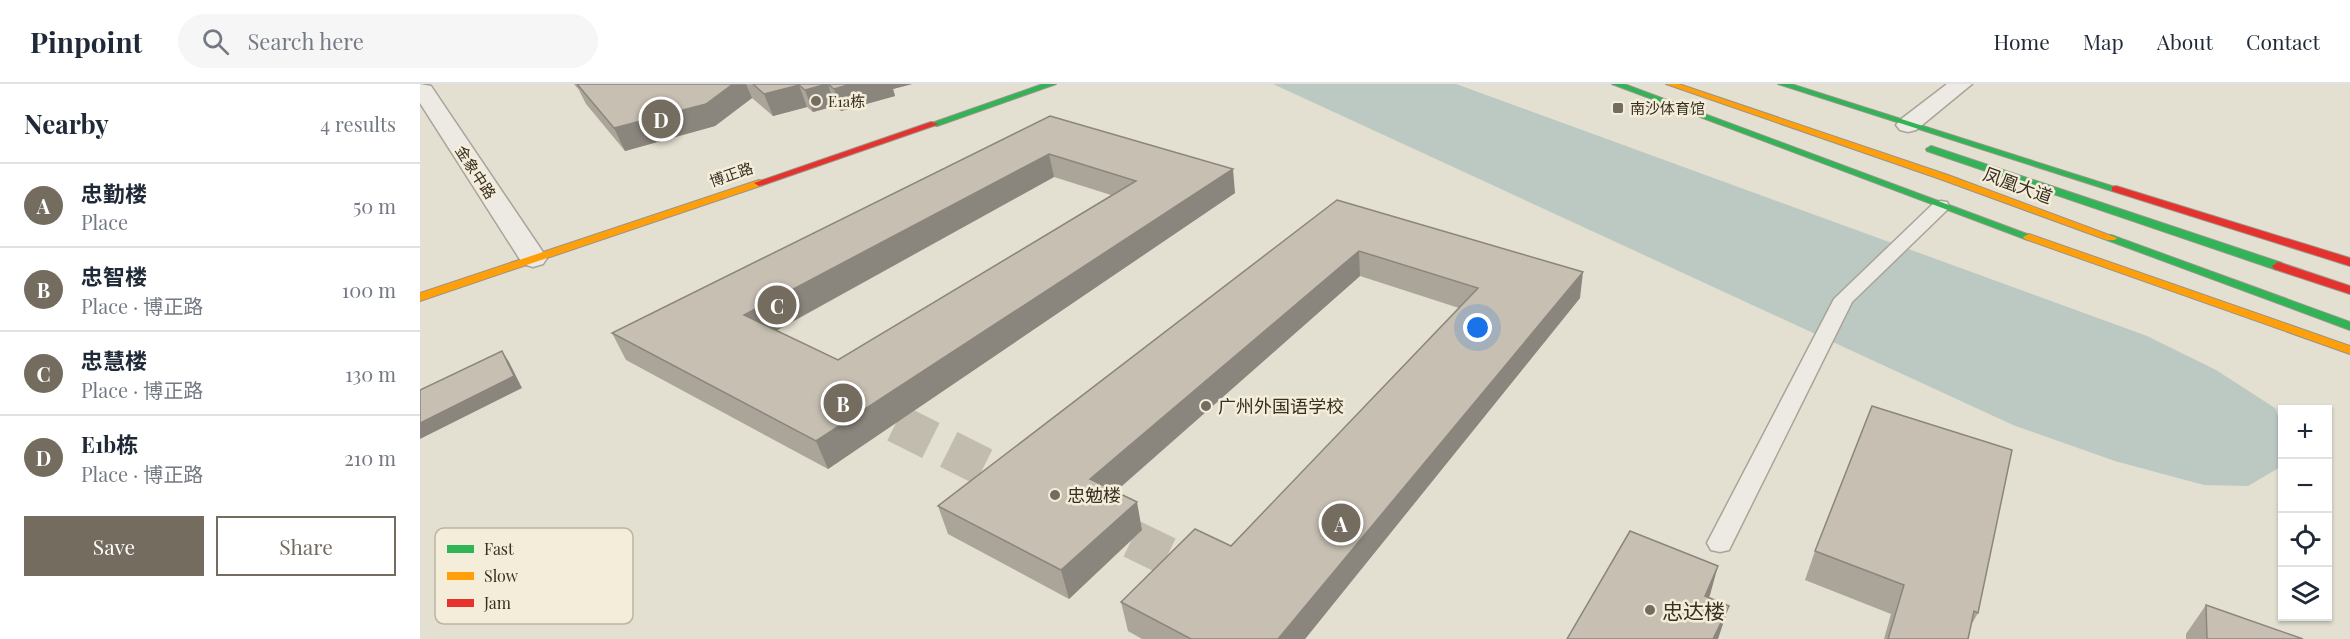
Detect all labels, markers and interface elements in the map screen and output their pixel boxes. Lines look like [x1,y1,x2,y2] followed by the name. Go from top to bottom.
[178,14,598,68] search box
[30,23,142,60] text: Pinpoint
[199,25,232,58] icon: search
[247,26,364,56] text: Search here
[1994,27,2050,55] text: Home
[2083,27,2124,55] text: Map
[2157,27,2213,55] text: About
[2246,27,2320,55] text: Contact
[828,91,865,111] place label: E1a栋
[809,94,823,108] marker: E1a栋
[642,96,680,141] pin: D
[1630,98,1705,118] place label: 南沙体育馆
[1611,101,1625,115] marker: 南沙体育馆
[24,106,109,141] text: Nearby
[320,110,396,137] text: 4 results
[451,141,501,203] street label: 金象中路
[706,157,756,191] street label: 博正路
[1980,161,2056,209] street label: 凤凰大道
[81,178,147,208] text: 忠勤楼
[37,192,50,219] text: A
[353,192,396,219] text: 50 m
[81,208,128,235] text: Place
[81,261,147,291] text: 忠智楼
[37,276,50,303] text: B
[342,276,396,303] text: 100 m
[758,282,796,328] pin: C
[81,292,203,319] text: Place · 博正路
[1463,313,1492,342] your location
[81,345,147,375] text: 忠慧楼
[36,360,51,387] text: C
[345,360,396,387] text: 130 m
[81,376,203,403] text: Place · 博正路
[824,380,862,426] pin: B
[1218,394,1344,418] place label: 广州外国语学校
[1199,399,1213,413] marker: 广州外国语学校
[2278,405,2332,621] map controls
[2278,405,2332,459] button: +
[81,429,138,459] text: E1b栋
[36,444,51,471] text: D
[344,444,396,471] text: 210 m
[2278,459,2332,513] button: −
[81,460,203,487] text: Place · 博正路
[1067,483,1121,507] place label: 忠勉楼
[1048,488,1062,502] marker: 忠勉楼
[1322,500,1360,546] pin: A
[2278,513,2332,567] button: locate
[24,516,204,576] button: Save
[216,516,396,576] button: Share
[435,528,633,624] legend
[484,538,514,559] text: Fast
[484,565,519,586] text: Slow
[2278,567,2332,621] button: layers
[483,592,511,613] text: Jam
[1662,596,1725,624] place label: 忠达楼
[1643,603,1657,617] marker: 忠达楼

